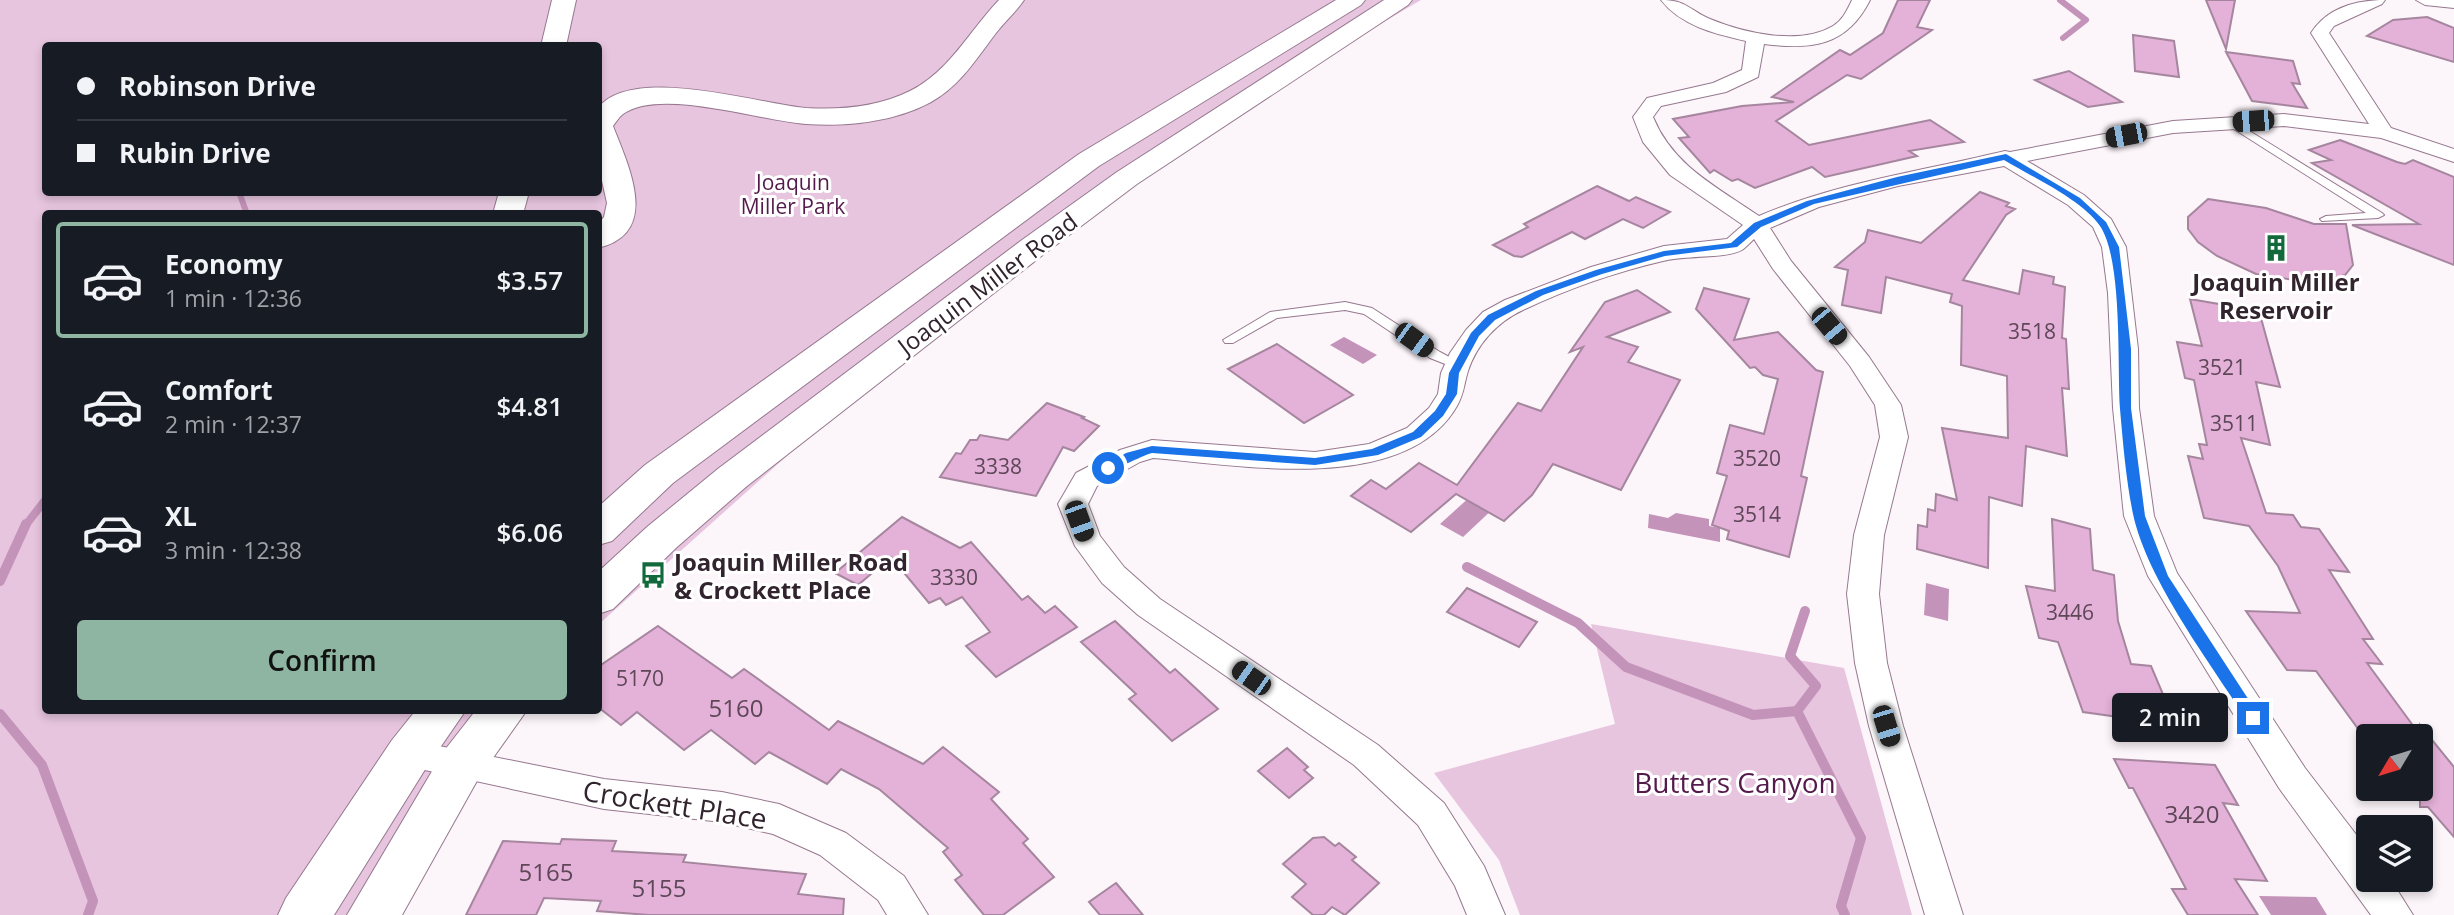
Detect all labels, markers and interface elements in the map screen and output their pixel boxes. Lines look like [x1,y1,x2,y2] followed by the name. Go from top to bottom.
[119,68,316,104] text: Robinson Drive
[2232,109,2275,133] car
[2104,121,2149,149] car
[119,135,271,171] text: Rubin Drive
[741,168,845,220] park label: Joaquin Miller Park
[889,204,1084,363] street label: Joaquin Miller Road
[2261,233,2291,263] building icon: Joaquin Miller Reservoir
[165,246,283,282] text: Economy
[81,249,144,312] icon: car
[496,262,563,298] text: $3.57
[2190,265,2360,326] place label: Joaquin Miller Reservoir
[165,282,302,314] text: 1 min · 12:36
[1808,303,1851,349] car
[2008,317,2056,345] house number: 3518
[1391,319,1438,361] car
[2198,353,2246,381] house number: 3521
[165,372,272,408] text: Comfort
[81,375,144,438] icon: car
[496,388,563,424] text: $4.81
[165,408,302,440] text: 2 min · 12:37
[2210,409,2258,437] house number: 3511
[1733,444,1781,472] house number: 3520
[974,452,1022,480] house number: 3338
[1092,452,1124,484] route start
[165,498,197,534] text: XL
[1062,498,1097,544] car
[1733,500,1781,528] house number: 3514
[81,501,144,564] icon: car
[496,514,563,550] text: $6.06
[165,534,302,566] text: 3 min · 12:38
[672,545,908,606] place label: Joaquin Miller Road & Crockett Place
[638,560,668,590] bus stop icon: Joaquin Miller Road & Crockett Place
[930,563,978,591] house number: 3330
[2046,598,2094,626] house number: 3446
[77,620,567,700] button: Confirm
[1228,657,1275,699] car
[616,664,664,692] house number: 5170
[709,691,763,724] house number: 5160
[2113,694,2228,742] callout: 2 min
[2139,701,2201,733] text: 2 min
[2237,702,2269,734] route end
[1870,703,1903,749] car
[2356,724,2432,802] north arrow
[2356,724,2433,892] map controls
[1634,763,1836,801] park label: Butters Canyon
[580,771,770,837] street label: Crockett Place
[2165,797,2219,830] house number: 3420
[2356,815,2433,892] button: layers
[519,855,573,888] house number: 5165
[632,871,686,904] house number: 5155

